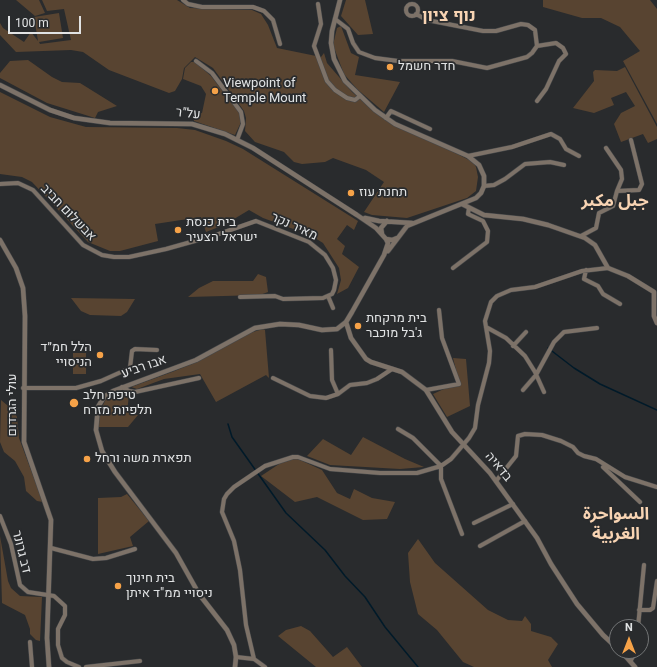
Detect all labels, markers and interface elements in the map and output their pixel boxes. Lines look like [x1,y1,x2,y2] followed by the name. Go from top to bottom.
[422,7,476,27] district label: נוף ציון
[10,8,83,34] scale bar
[15,16,49,30] text: 100 m
[398,59,455,75] place label: חדר חשמל
[385,62,395,72] marker: חדר חשמל
[223,76,306,107] place label: Viewpoint of Temple Mount
[210,86,220,96] marker: Viewpoint of Temple Mount
[175,105,201,123] street label: על"ר
[37,181,99,245] street label: אבשלום חביב
[359,185,407,201] place label: תחנת עוז
[346,188,356,198] marker: תחנת עוז
[581,192,649,212] district label: جبل مكبر
[268,210,320,244] street label: מאיר נקר
[186,215,257,246] place label: בית כנסת ישראל הצעיר
[173,225,183,235] marker: בית כנסת ישראל הצעיר
[366,311,427,342] place label: בית מרקחת ג'בל מוכבר
[353,321,363,331] marker: בית מרקחת ג'בל מוכבר
[41,340,92,371] place label: הלל חמ״ד הניסויי
[95,350,105,360] marker: הלל חמ״ד הניסויי
[119,352,169,382] street label: אבו רביע
[5,373,21,437] street label: עולי הגרדום
[83,388,152,419] place label: טיפת חלב תלפיות מזרח
[68,397,80,409] marker: טיפת חלב תלפיות מזרח
[481,449,515,485] street label: בדאיה
[95,451,192,467] place label: תפארת משה ורחל
[82,454,92,464] marker: תפארת משה ורחל
[583,505,649,545] district label: السواحرة الغربية
[8,529,34,575] street label: דב גרונר
[126,571,213,602] place label: בית חינוך ניסויי ממ"ד איתן
[113,581,123,591] marker: בית חינוך ניסויי ממ"ד איתן
[609,619,649,659] north arrow
[625,621,633,634] text: N

